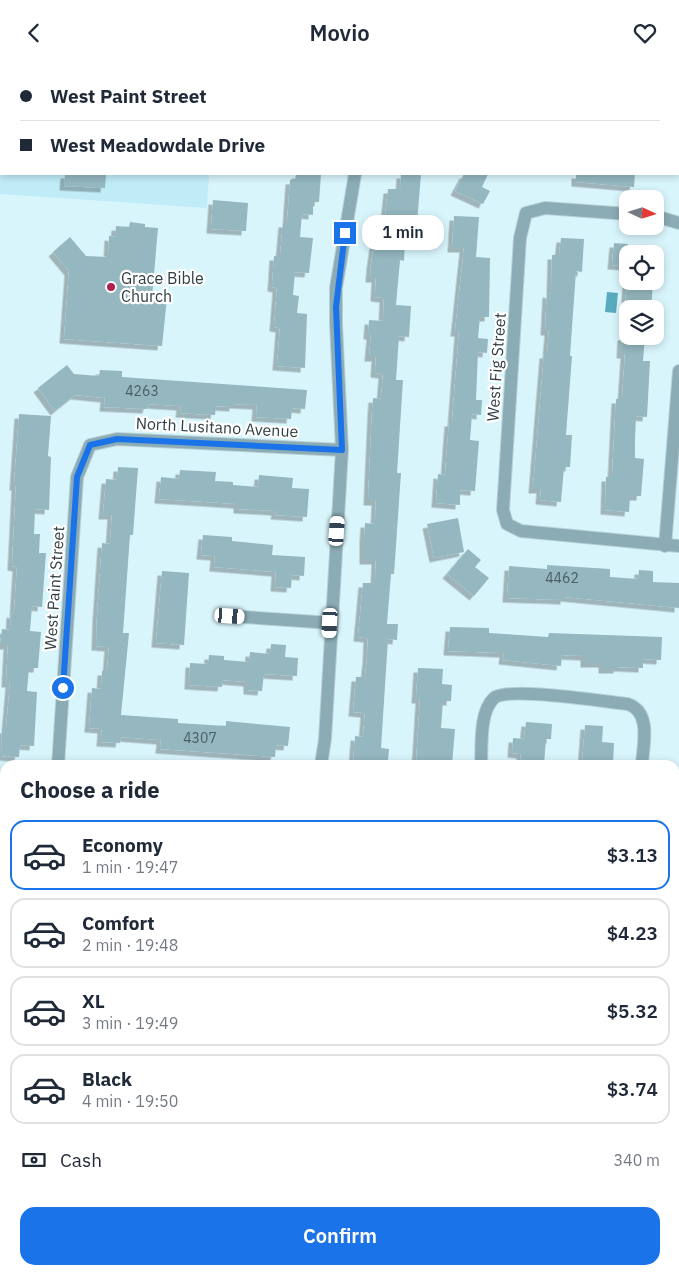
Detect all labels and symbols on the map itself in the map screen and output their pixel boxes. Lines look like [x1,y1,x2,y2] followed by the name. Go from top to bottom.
[619,190,664,235] north arrow
[362,215,445,251] callout: 1 min
[334,222,356,244] route end
[121,268,204,306] place label: Grace Bible Church
[105,281,117,293] marker: Grace Bible Church
[482,312,510,422] street label: West Fig Street
[125,382,159,400] house number: 4263
[135,413,299,441] street label: North Lusitano Avenue
[328,516,345,546] car
[40,525,68,651] street label: West Paint Street
[545,569,579,587] house number: 4462
[214,607,245,625] car
[321,608,338,638] car
[52,677,74,699] route start
[183,729,217,747] house number: 4307

